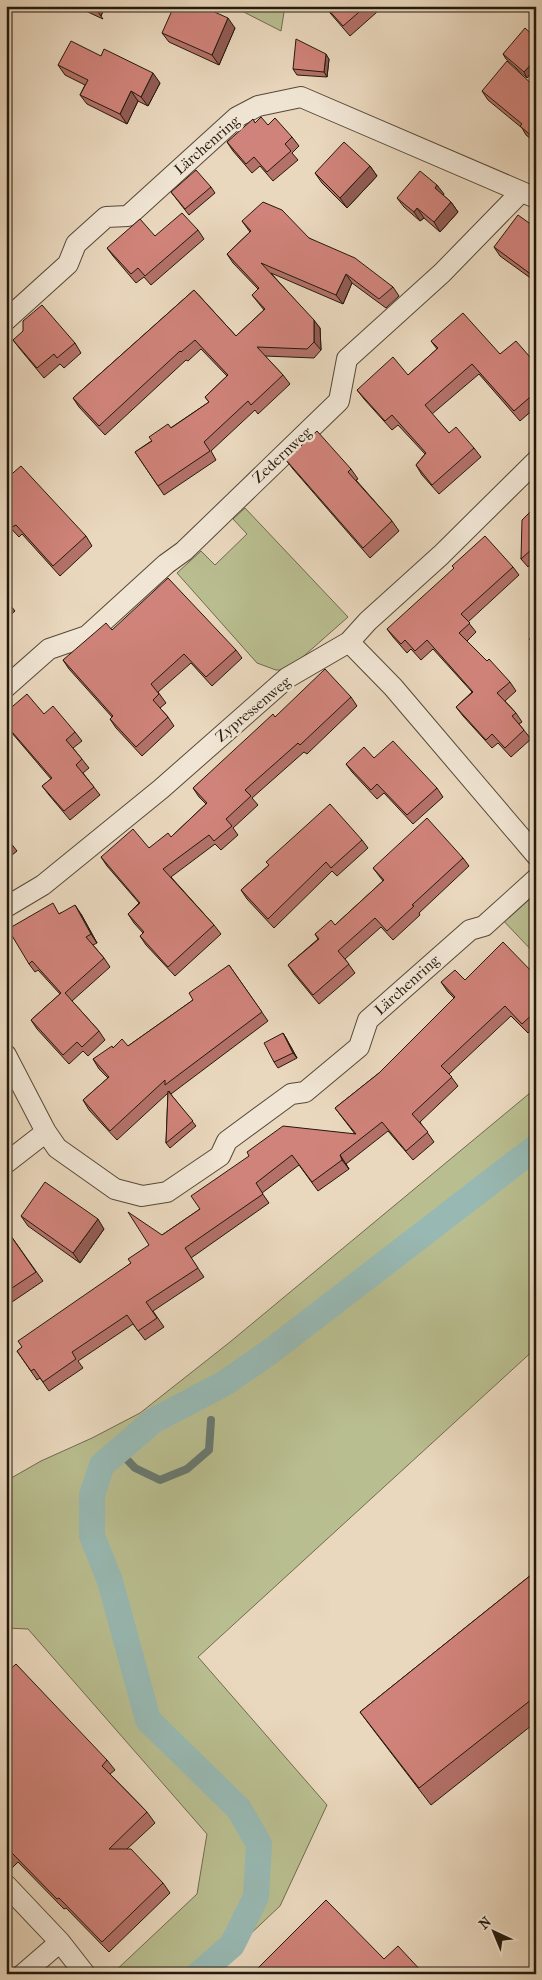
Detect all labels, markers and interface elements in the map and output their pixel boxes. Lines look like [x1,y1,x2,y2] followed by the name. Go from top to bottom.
[171,111,244,178] street label: Lärchenring
[249,422,316,487] street label: Zedernweg
[212,672,295,746] street label: Zypressenweg
[371,951,444,1019] street label: Lärchenring
[470,1908,520,1958] north arrow
[476,1913,495,1933] text: N

